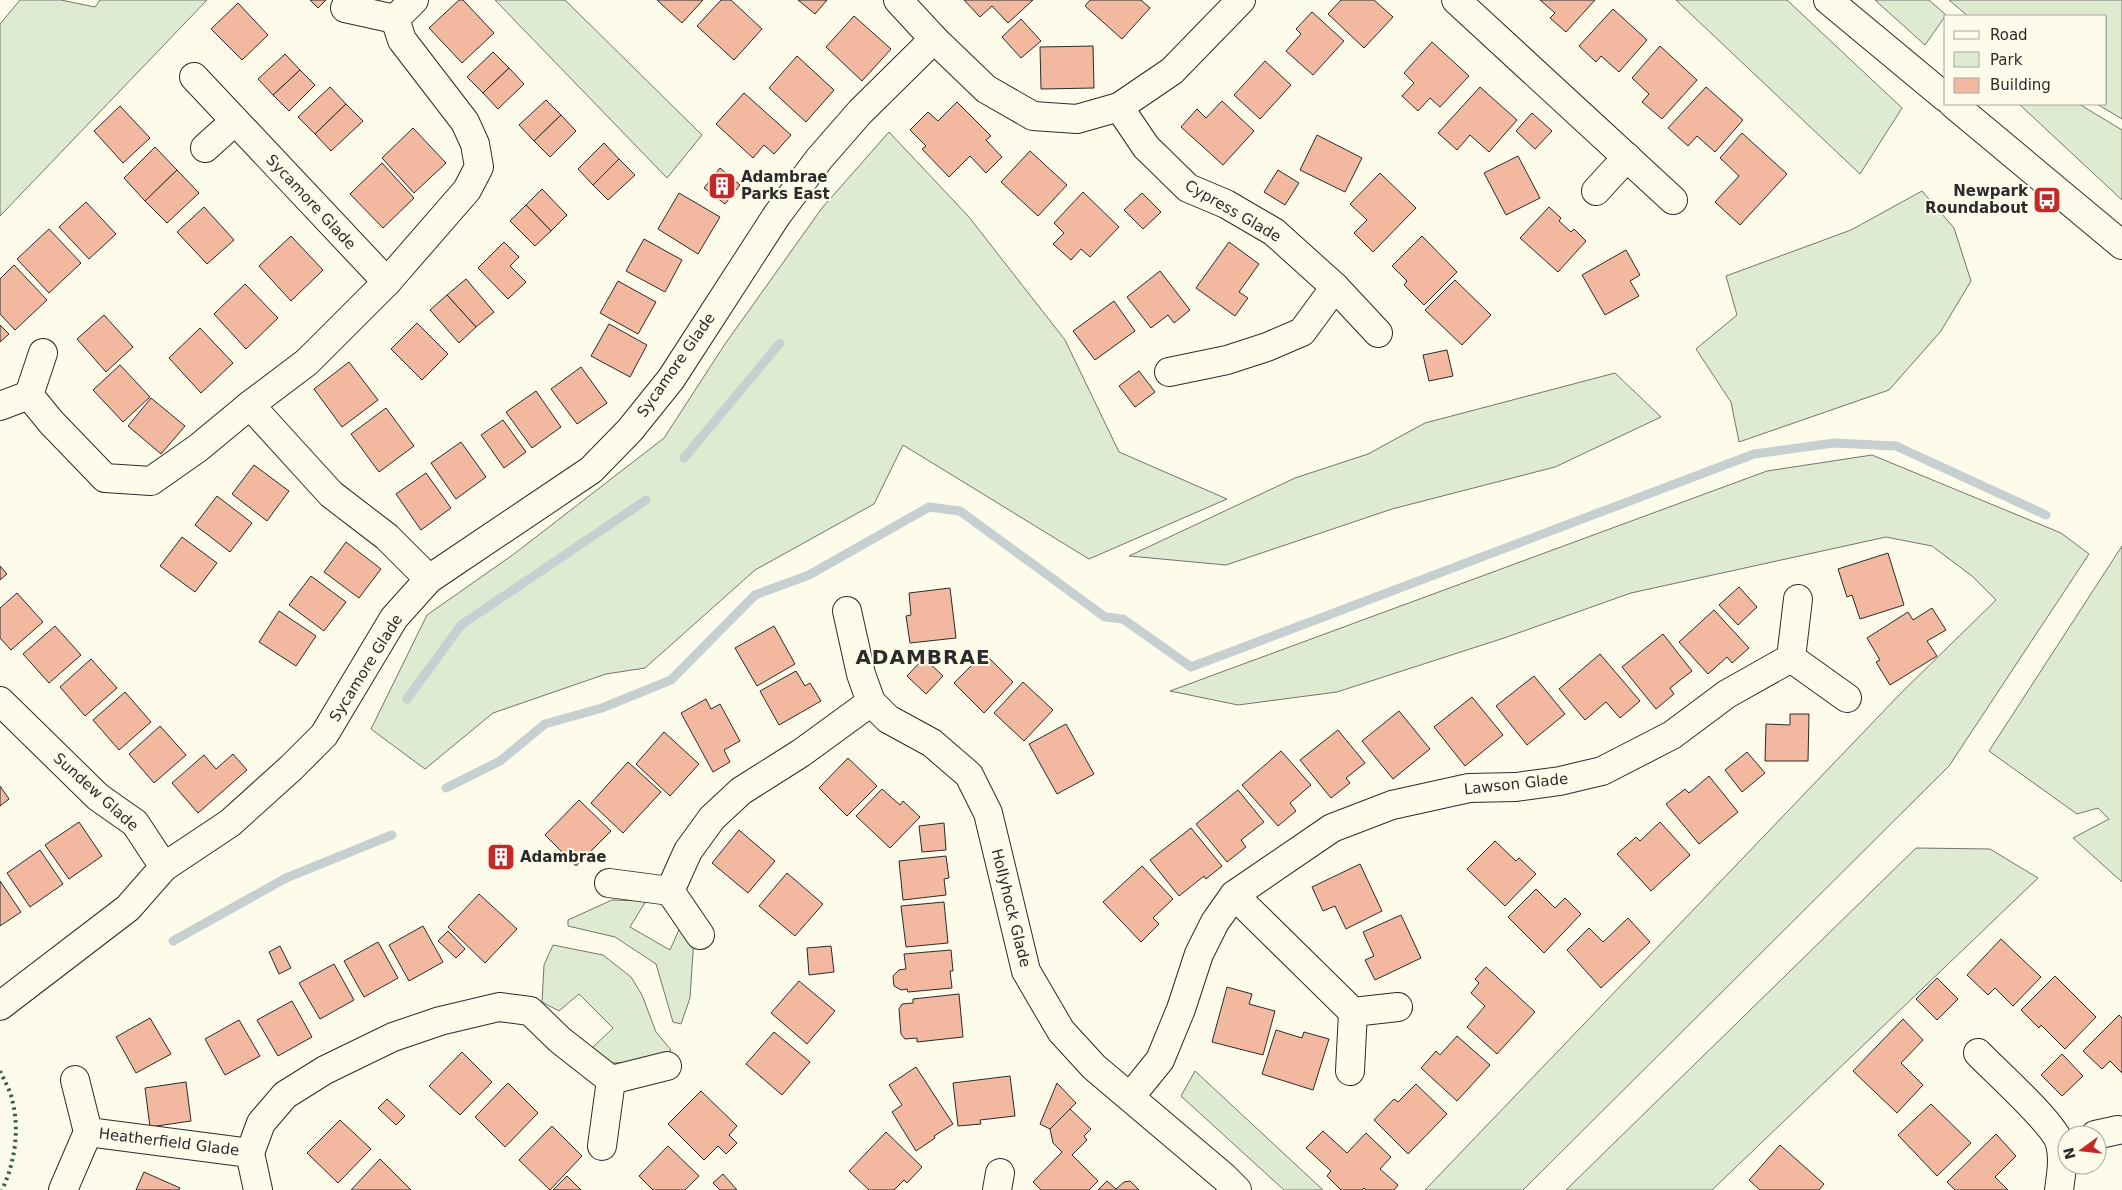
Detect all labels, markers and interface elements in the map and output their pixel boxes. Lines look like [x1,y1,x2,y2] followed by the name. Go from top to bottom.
[1944,15,2107,105] legend
[1990,26,2028,44] text: Road
[1990,51,2023,69] text: Park
[1990,76,2051,94] text: Building
[262,151,360,253] street label: Sycamore Glade
[741,168,830,203] place label: Adambrae Parks East
[707,171,737,201] building icon: Adambrae Parks East
[1182,176,1284,246] street label: Cypress Glade
[1925,182,2029,217] place label: Newpark Roundabout
[2032,185,2062,215] bus stop icon: Newpark Roundabout
[633,309,719,421] street label: Sycamore Glade
[326,611,406,725] street label: Sycamore Glade
[855,645,991,669] district label: ADAMBRAE
[50,749,142,835] street label: Sundew Glade
[1463,770,1569,798] street label: Lawson Glade
[486,842,516,872] building icon: Adambrae
[988,847,1034,969] street label: Hollyhock Glade
[520,848,607,866] place label: Adambrae
[98,1124,240,1160] street label: Heatherfield Glade
[2057,1125,2107,1175] north arrow
[2060,1146,2079,1161] text: N

